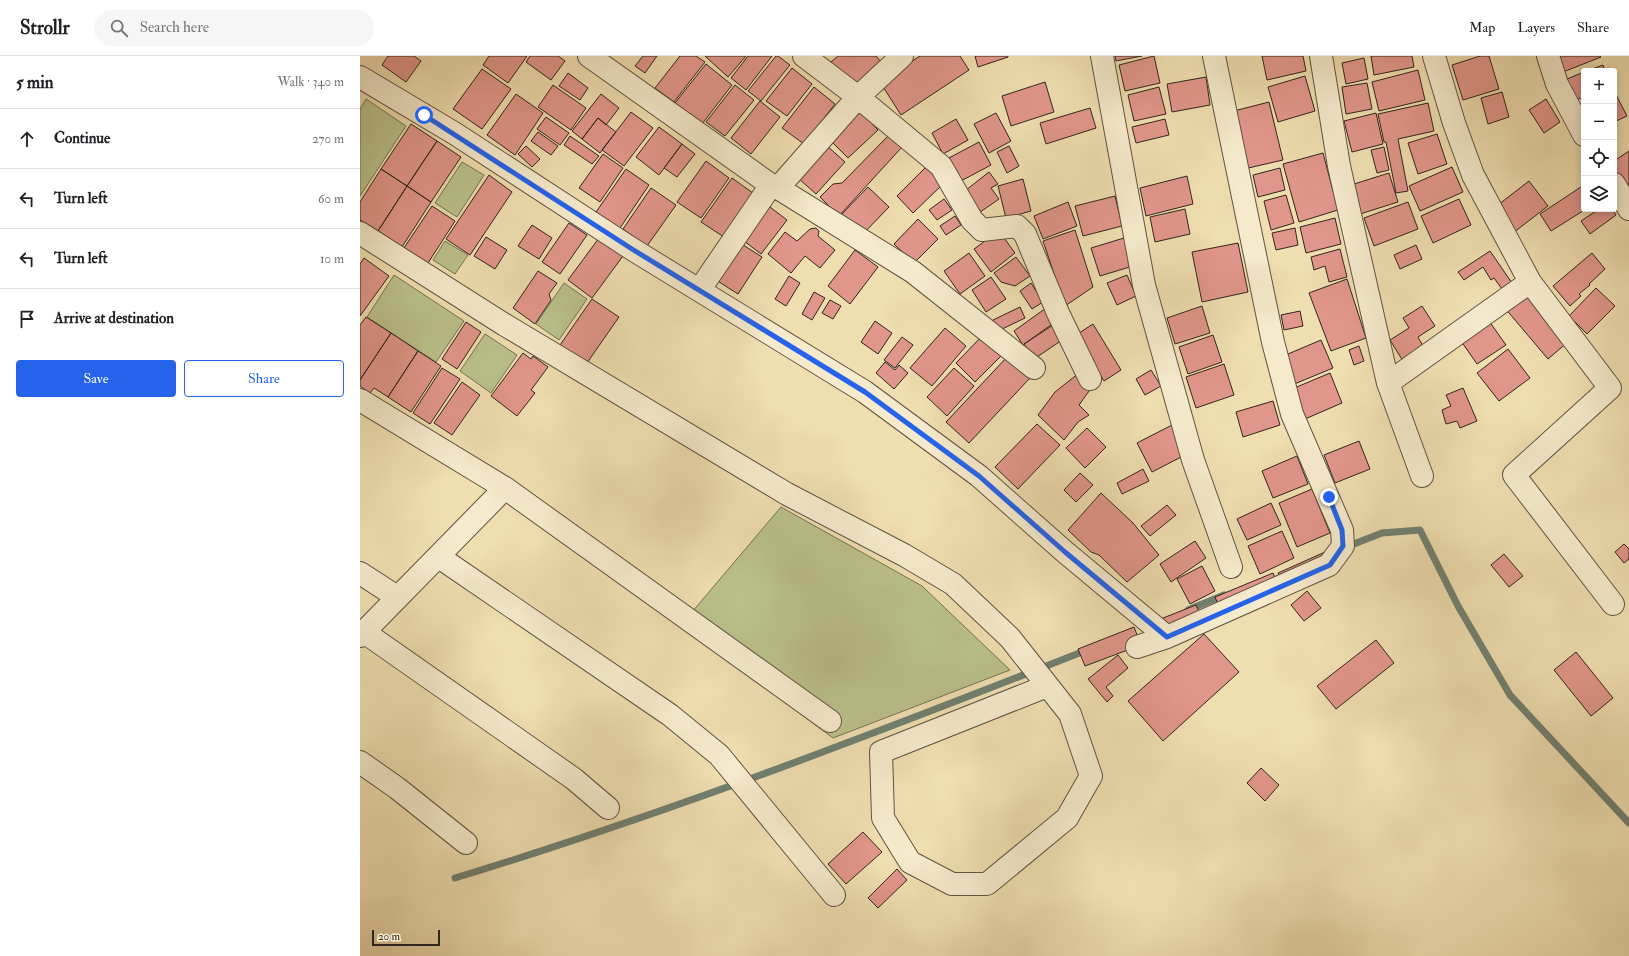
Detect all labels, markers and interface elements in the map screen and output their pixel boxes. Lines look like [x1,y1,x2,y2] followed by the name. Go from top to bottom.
[94,10,374,46] search box
[20,16,70,40] text: Strollr
[108,17,130,39] icon: search
[140,18,209,37] text: Search here
[1469,19,1495,36] text: Map
[1517,19,1555,36] text: Layers
[1577,19,1609,36] text: Share
[1581,68,1617,212] map controls
[1581,68,1617,104] button: +
[16,72,54,93] text: 5 min
[278,74,344,90] text: Walk · 340 m
[1581,104,1617,140] button: −
[415,106,433,124] route start
[16,128,38,150] icon: ahead
[54,129,110,148] text: Continue
[312,131,344,147] text: 270 m
[1581,140,1617,176] button: locate
[1581,176,1617,212] button: layers
[16,188,38,210] icon: left
[54,189,108,208] text: Turn left
[318,191,344,207] text: 60 m
[16,248,38,270] icon: left
[54,249,108,268] text: Turn left
[320,251,344,267] text: 10 m
[16,308,38,330] icon: arrive
[54,309,174,328] text: Arrive at destination
[16,360,176,397] button: Save
[184,360,344,397] button: Share
[1320,488,1338,506] route end
[372,928,440,947] scale bar
[378,930,400,943] text: 20 m

